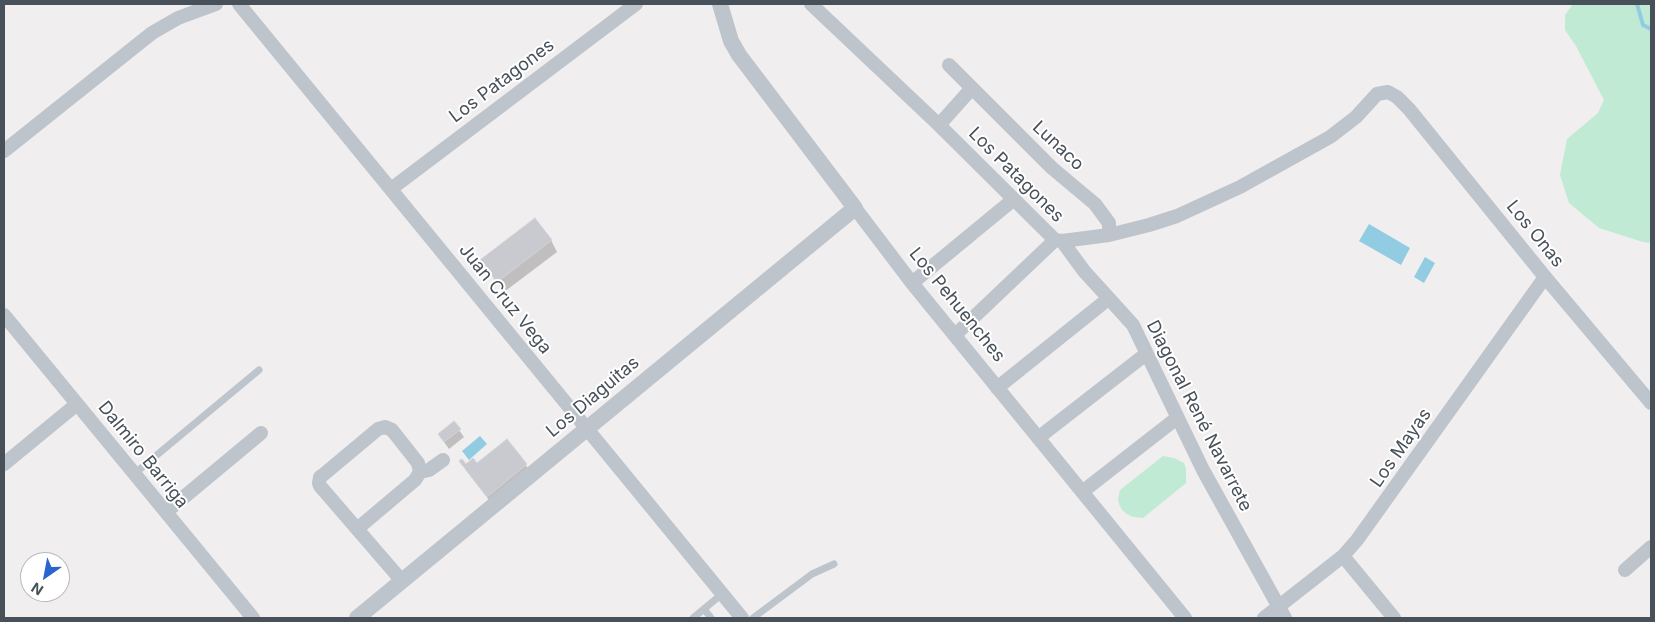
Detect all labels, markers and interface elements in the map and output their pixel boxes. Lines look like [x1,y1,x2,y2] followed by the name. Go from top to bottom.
[445,35,559,127] street label: Los Patagones
[1028,117,1088,175] street label: Lunaco
[964,123,1068,227] street label: Los Patagones
[1502,196,1568,272] street label: Los Onas
[454,240,556,358] street label: Juan Cruz Vega
[904,244,1010,366] street label: Los Pehuenches
[1141,317,1257,515] street label: Diagonal René Navarrete
[542,352,644,442] street label: Los Diaguitas
[93,397,193,513] street label: Dalmiro Barriga
[1366,404,1436,492] street label: Los Mayas
[20,552,70,602] north arrow
[28,579,46,599] text: N

